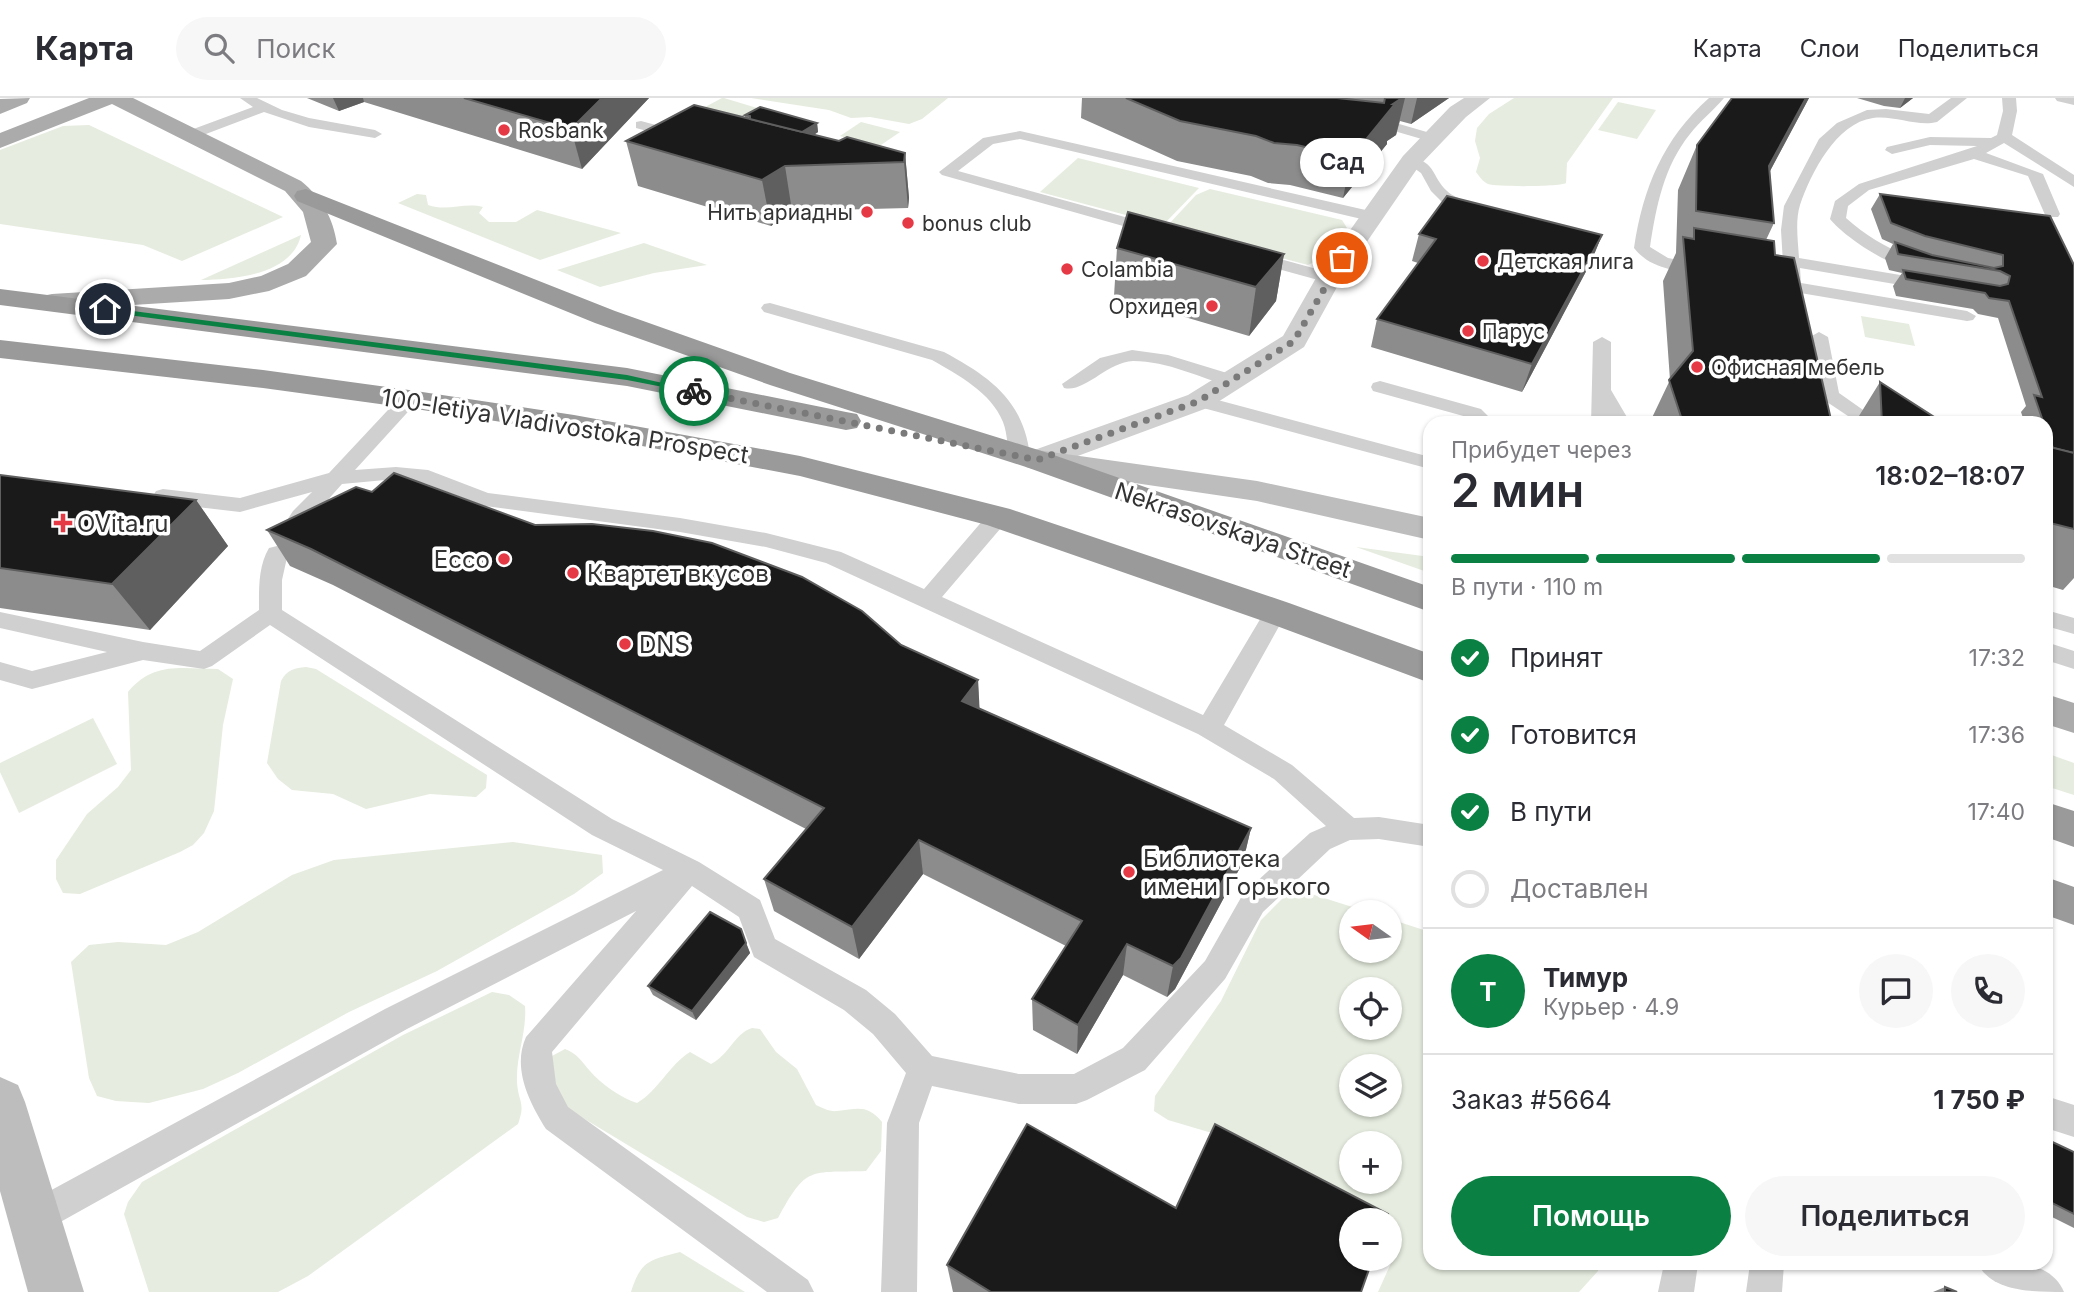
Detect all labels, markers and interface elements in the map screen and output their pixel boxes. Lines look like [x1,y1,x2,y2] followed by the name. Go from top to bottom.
[176,17,666,80] search box
[35,28,134,68] text: Карта
[200,29,238,67] icon: search
[256,33,335,64] text: Поиск
[1693,34,1762,63] text: Карта
[1800,34,1860,63] text: Слои
[1898,34,2039,63] text: Поделиться
[518,118,604,143] place label: Rosbank
[496,122,512,138] marker: Rosbank
[1300,139,1384,188] callout: Сад
[1319,148,1365,176] text: Сад
[707,200,853,225] place label: Нить ариадны
[859,204,875,220] marker: Нить ариадны
[922,211,1032,236] place label: bonus club
[900,215,916,231] marker: bonus club
[1312,228,1372,288] pin
[1323,239,1361,277] icon: bag
[1497,249,1634,274] place label: Детская лига
[1475,253,1491,269] marker: Детская лига
[1081,257,1174,282] place label: Colambia
[1059,261,1075,277] marker: Colambia
[75,279,135,339] pin
[86,290,124,328] icon: home
[1109,294,1198,319] place label: Орхидея
[1204,298,1220,314] marker: Орхидея
[1482,319,1545,344] place label: Парус
[1460,323,1476,339] marker: Парус
[1711,355,1885,380] place label: Офисная мебель
[659,356,729,426] courier
[1689,359,1705,375] marker: Офисная мебель
[675,372,713,410] icon: bike
[379,383,751,469] street label: 100-letiya Vladivostoka Prospect
[1451,436,1632,464] text: Прибудет через
[1875,460,2025,491] text: 18:02–18:07
[1451,462,1584,518] text: 2 мин
[1111,476,1355,584] street label: Nekrasovskaya Street
[77,509,169,538] place label: OVita.ru
[55,515,71,531] marker: OVita.ru
[434,545,490,574] place label: Ecco
[496,551,512,567] marker: Ecco
[587,559,769,588] place label: Квартет вкусов
[565,565,581,581] marker: Квартет вкусов
[1451,573,1603,601] text: В пути · 110 m
[639,630,690,659] place label: DNS
[617,636,633,652] marker: DNS
[1451,639,1489,677] icon: check
[1510,642,1603,673] text: Принят
[1969,644,2025,672] text: 17:32
[1451,716,1489,754] icon: check
[1510,719,1637,750] text: Готовится
[1968,721,2025,749] text: 17:36
[1451,793,1489,831] icon: check
[1510,796,1592,827] text: В пути
[1967,798,2025,826] text: 17:40
[1143,844,1331,901] place label: Библиотека имени Горького
[1121,864,1137,880] marker: Библиотека имени Горького
[1510,873,1649,904] text: Доставлен
[1339,900,1402,962] north arrow
[1339,900,1402,1271] map controls
[1859,954,1933,1028] button: chat
[1951,954,2025,1028] button: phone
[1543,962,1628,993] text: Тимур
[1479,976,1497,1007] text: Т
[1339,977,1402,1040] button: locate
[1543,993,1679,1021] text: Курьер · 4.9
[1339,1054,1402,1117] button: layers
[1451,1084,1612,1115] text: Заказ #5664
[1933,1084,2025,1115] text: 1 750 ₽
[1339,1131,1402,1194] button: +
[1451,1176,1731,1256] button: Помощь
[1745,1176,2025,1256] button: Поделиться
[1339,1208,1402,1271] button: −

